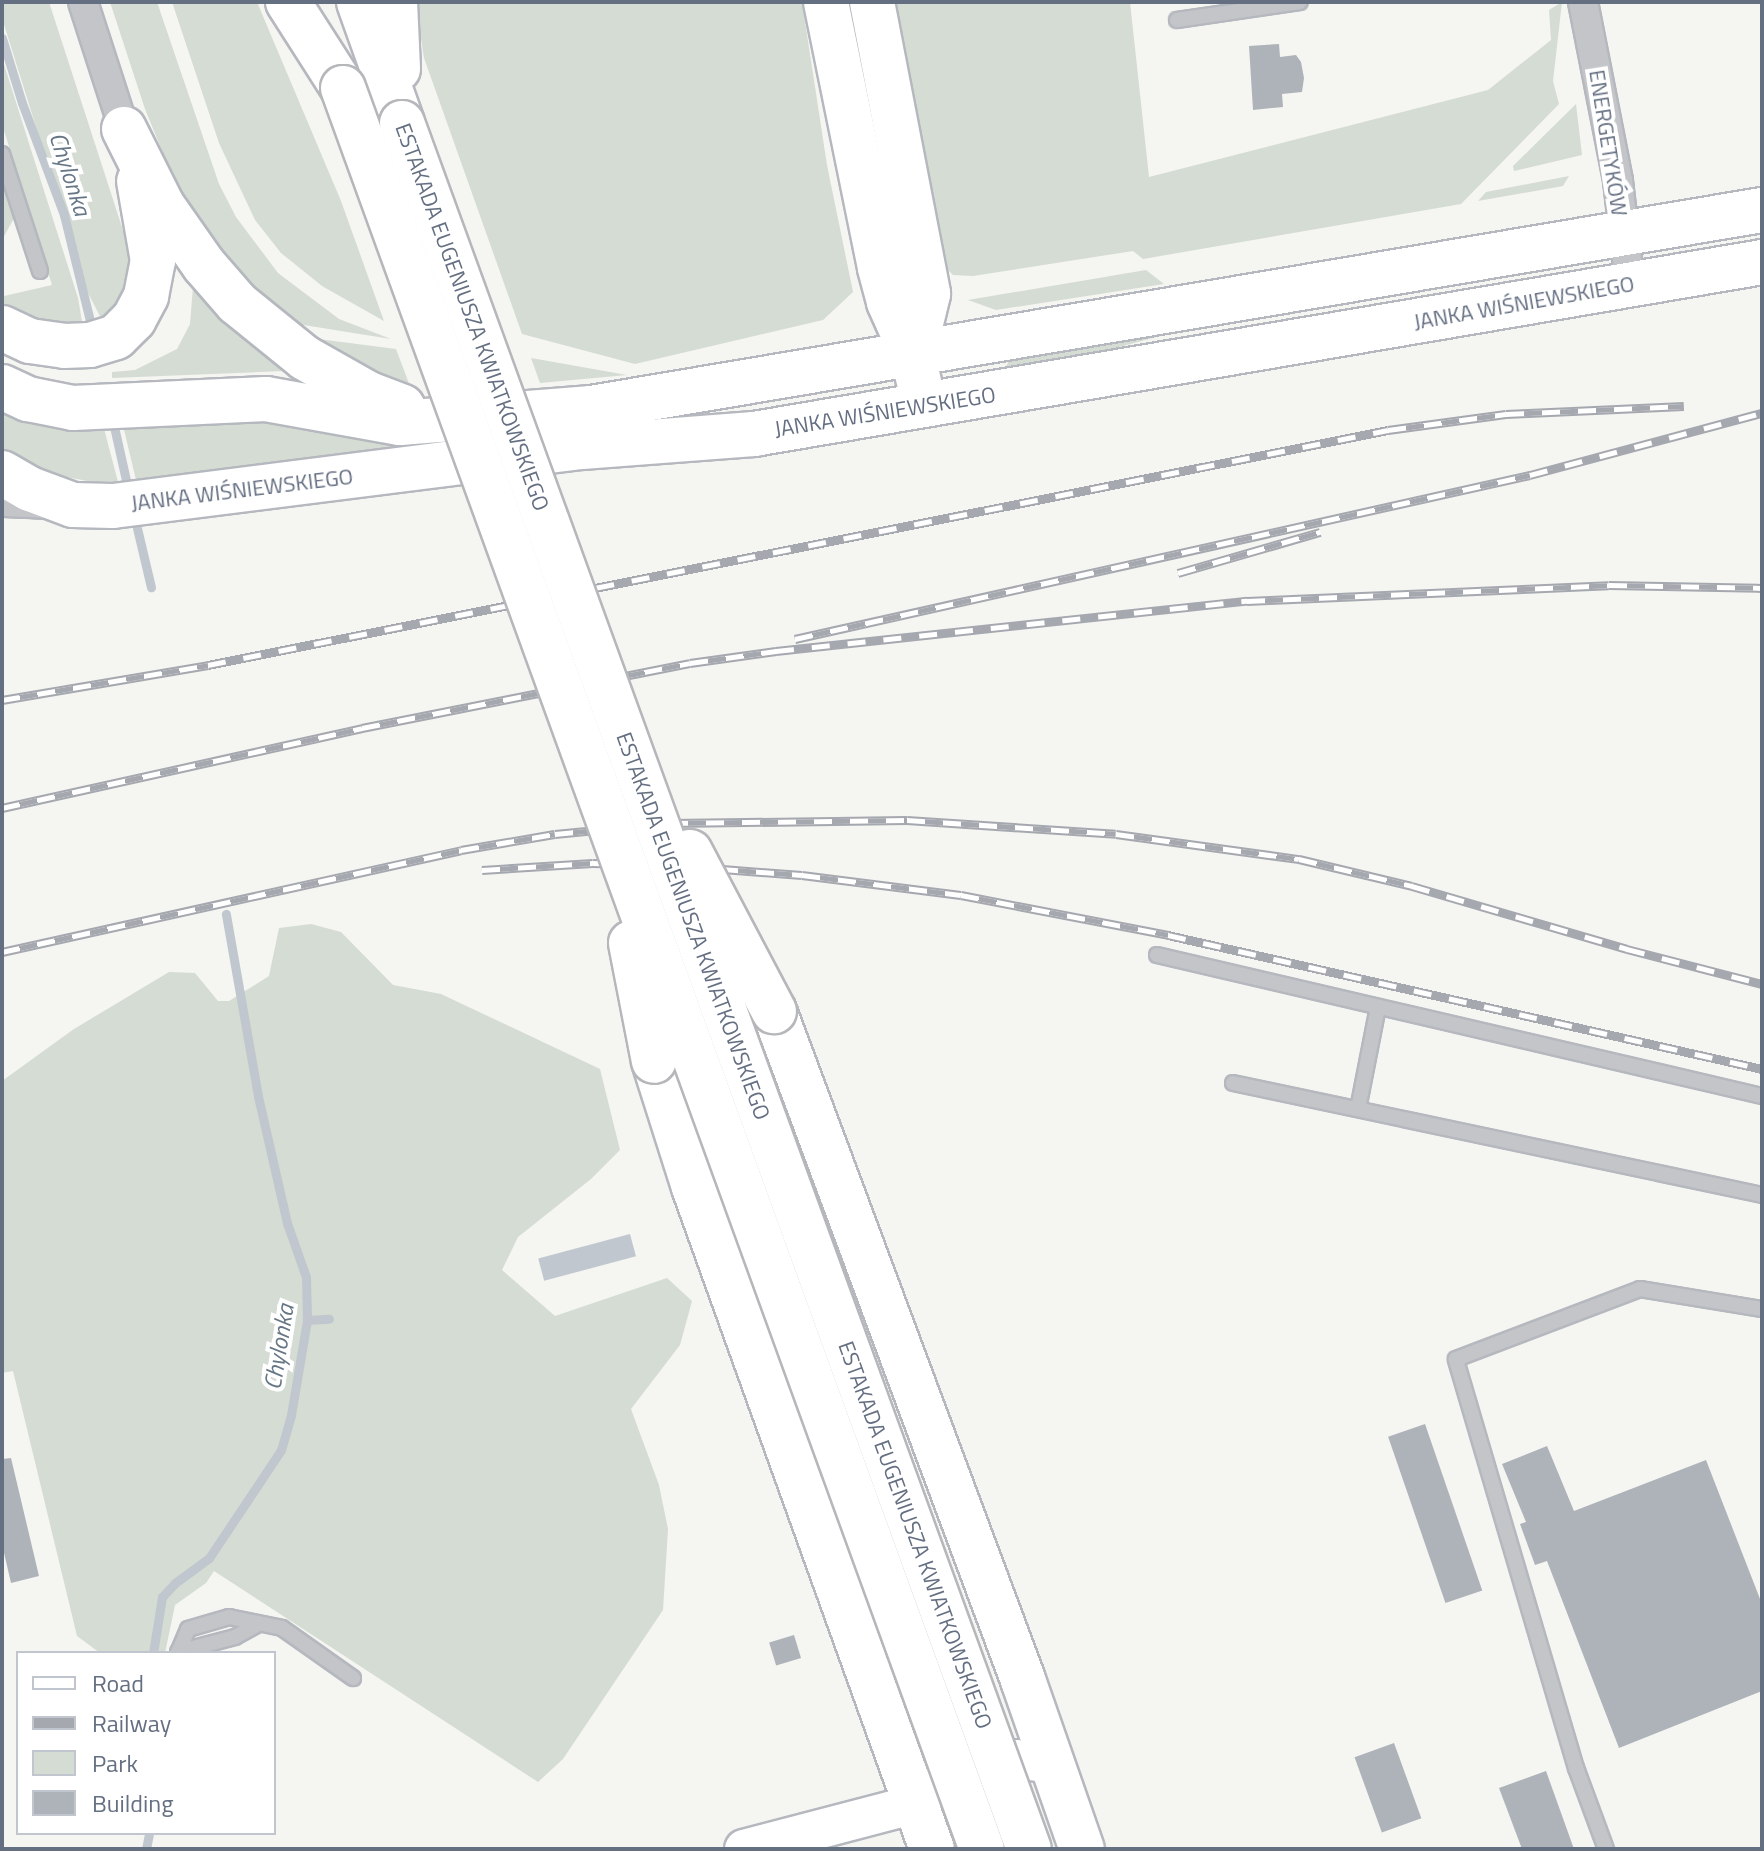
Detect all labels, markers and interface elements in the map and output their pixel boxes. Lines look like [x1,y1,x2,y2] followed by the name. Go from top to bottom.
[1583,68,1633,218] street label: ENERGETYKÓW
[389,120,555,514] street label: ESTAKADA EUGENIUSZA KWIATKOWSKIEGO
[43,129,97,219] water label: Chylonka
[1412,271,1636,335] street label: JANKA WIŚNIEWSKIEGO
[773,381,997,443] street label: JANKA WIŚNIEWSKIEGO
[129,463,355,517] street label: JANKA WIŚNIEWSKIEGO
[610,729,776,1123] street label: ESTAKADA EUGENIUSZA KWIATKOWSKIEGO
[258,1302,300,1392] water label: Chylonka
[832,1338,998,1732] street label: ESTAKADA EUGENIUSZA KWIATKOWSKIEGO
[16,1651,276,1835] legend
[92,1665,144,1701] text: Road
[92,1705,171,1741] text: Railway
[92,1745,138,1781] text: Park
[92,1785,174,1821] text: Building

